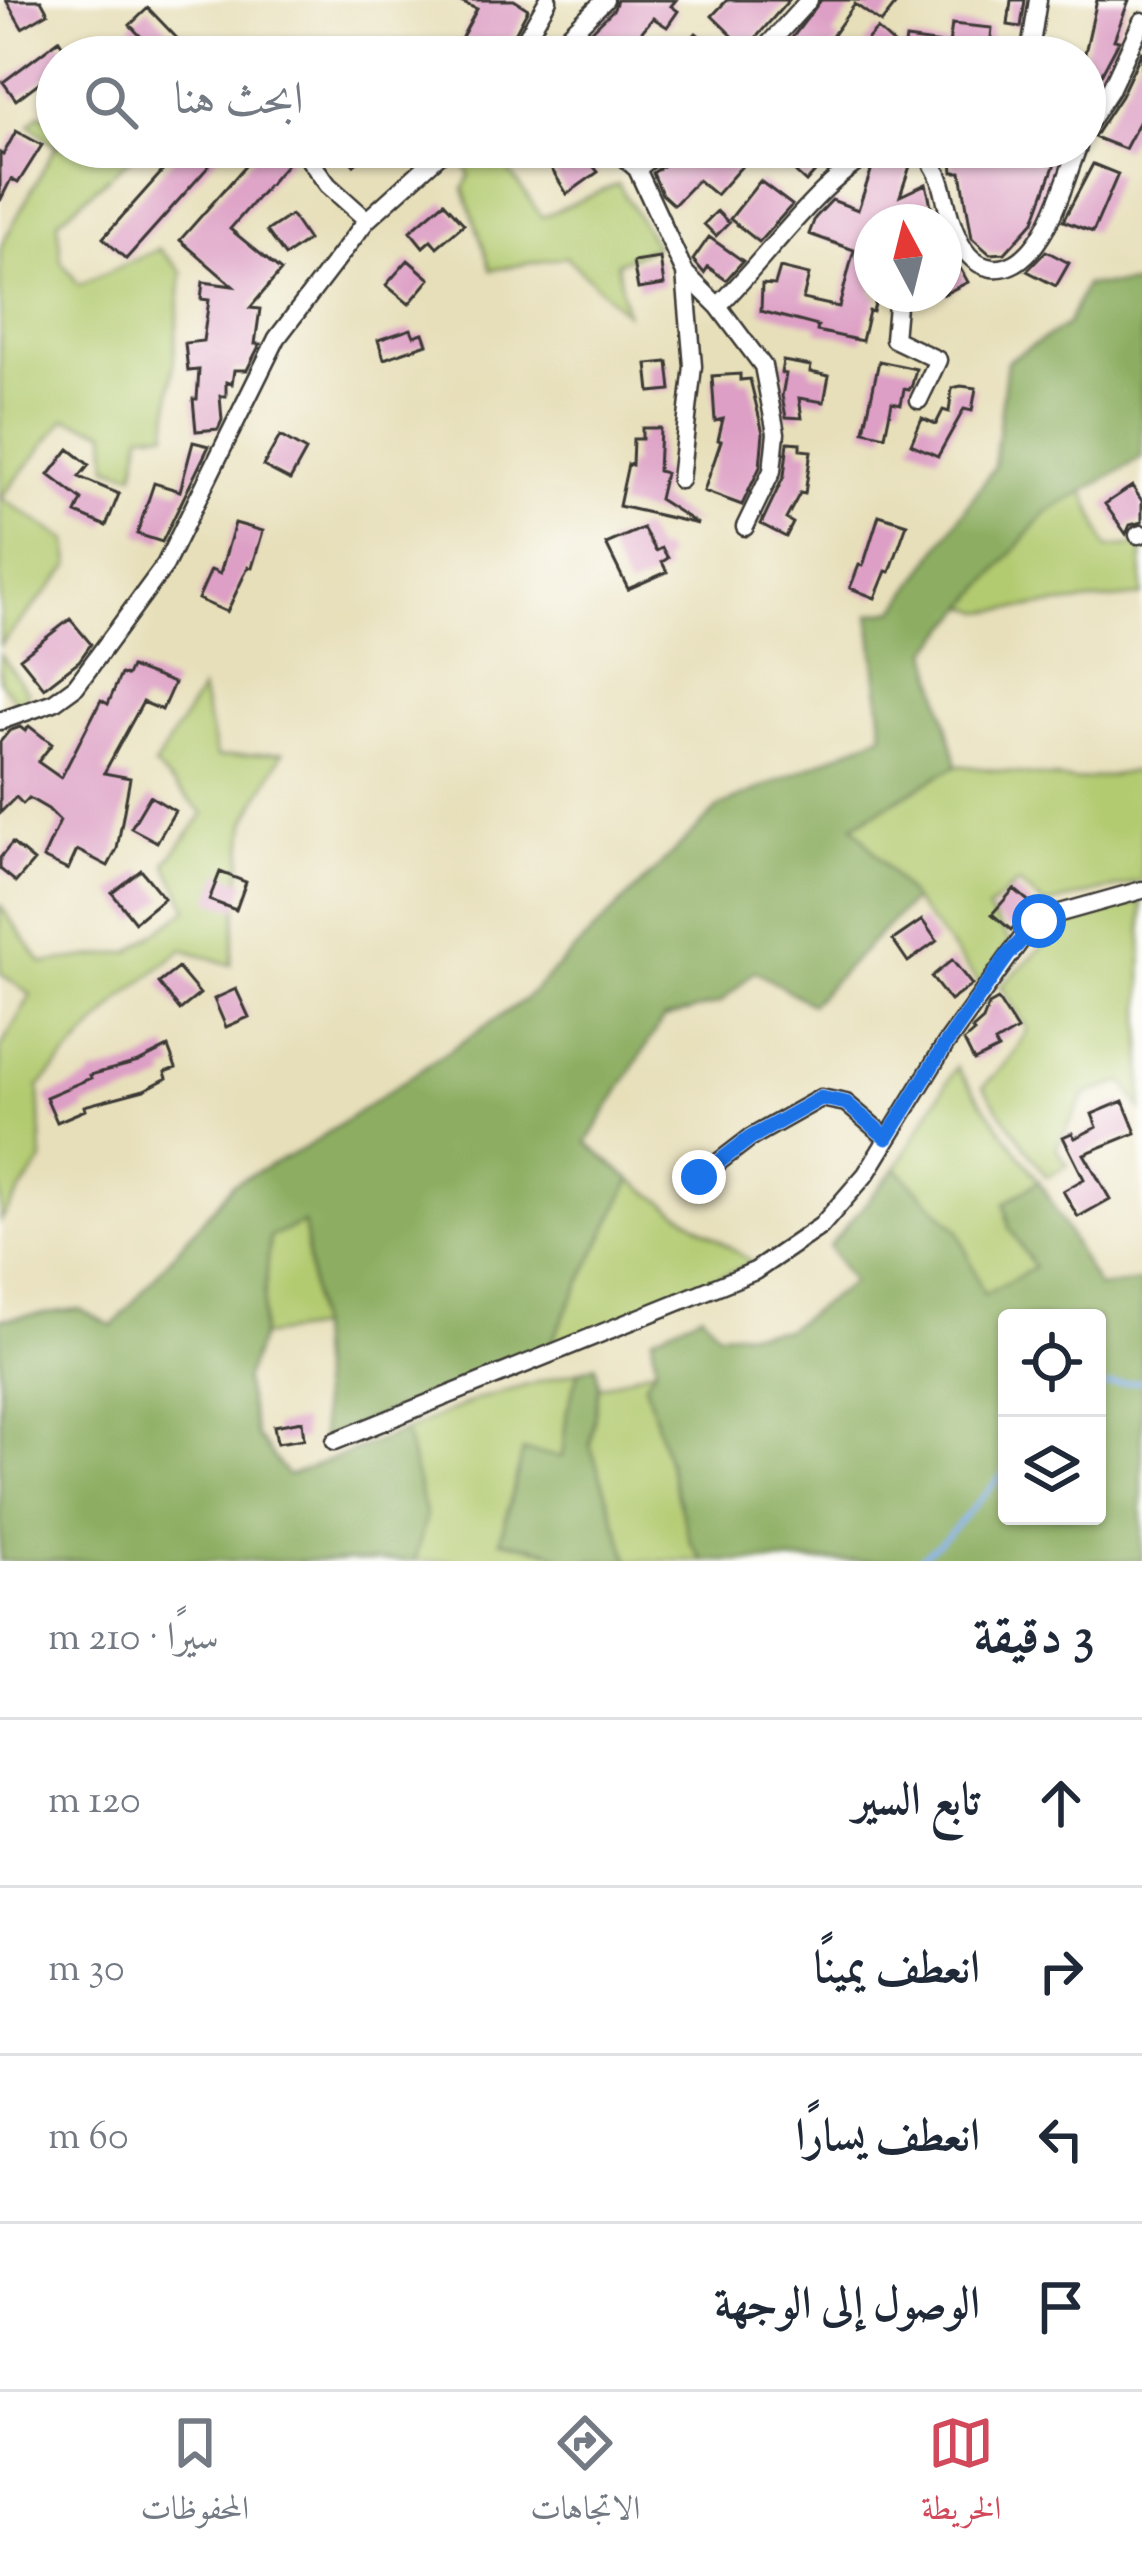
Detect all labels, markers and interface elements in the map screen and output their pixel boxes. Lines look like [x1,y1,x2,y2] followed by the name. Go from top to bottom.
[36,36,1106,168] search box
[78,69,144,135] icon: search
[174,70,304,135] text: ابحث هنا
[854,204,962,312] north arrow
[1012,894,1066,948] route start
[672,1150,726,1204] route end
[998,1309,1106,1525] map controls
[998,1309,1106,1417] button: locate
[998,1417,1106,1525] button: layers
[973,1603,1094,1676] text: 3 دقيقة
[48,1612,219,1668] text: سيرًا · 210 m
[1028,1770,1094,1836] icon: ahead
[853,1771,980,1836] text: تابع السير
[48,1775,141,1831] text: 120 m
[1028,1938,1094,2004] icon: right
[814,1939,980,2004] text: انعطف يمينًا
[48,1943,125,1999] text: 30 m
[1028,2106,1094,2172] icon: left
[796,2107,980,2172] text: انعطف يسارًا
[48,2111,129,2167] text: 60 m
[1028,2274,1094,2340] icon: arrive
[714,2275,980,2340] text: الوصول إلى الوجهة
[140,2410,249,2540] tab: المحفوظات
[530,2410,640,2540] tab: الاتجاهات
[921,2410,1002,2540] tab: الخريطة

